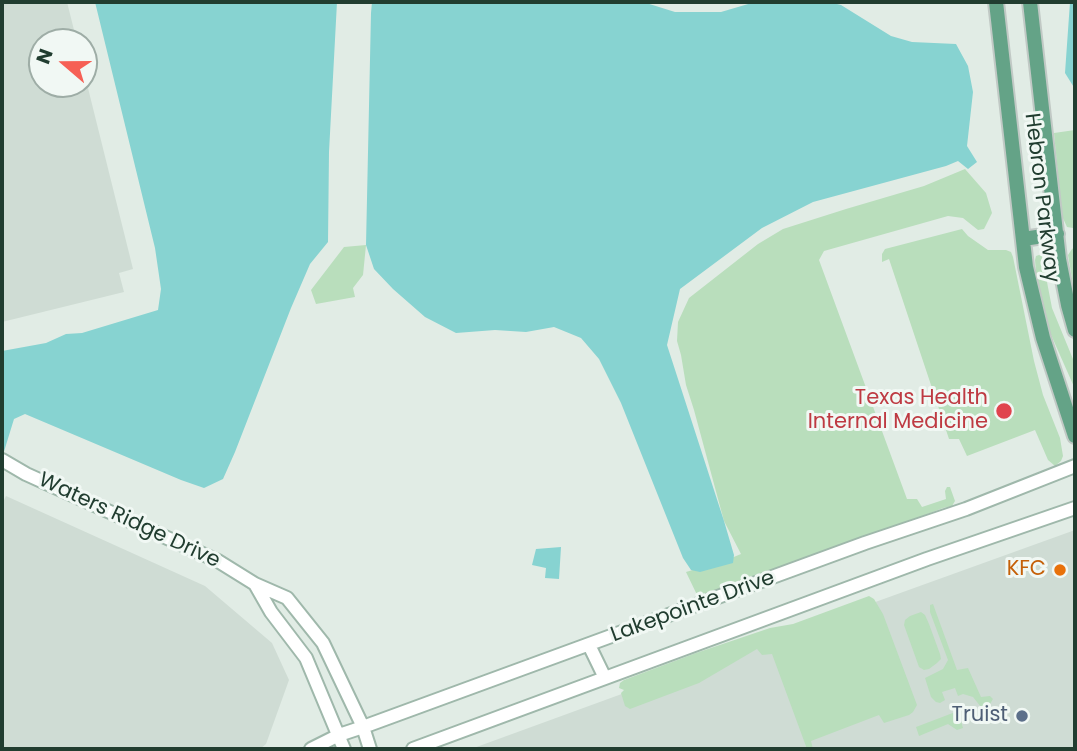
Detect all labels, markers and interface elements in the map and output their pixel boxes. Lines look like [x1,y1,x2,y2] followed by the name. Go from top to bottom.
[28,28,98,98] north arrow
[30,45,60,68] text: N
[1018,112,1064,284] street label: Hebron Parkway
[808,386,988,436] place label: Texas Health Internal Medicine
[994,401,1014,421] marker: Texas Health Internal Medicine
[34,468,224,574] street label: Waters Ridge Drive
[1007,557,1046,583] place label: KFC
[1052,562,1068,578] marker: KFC
[608,566,778,648] street label: Lakepointe Drive
[952,703,1008,729] place label: Truist
[1014,708,1030,724] marker: Truist

